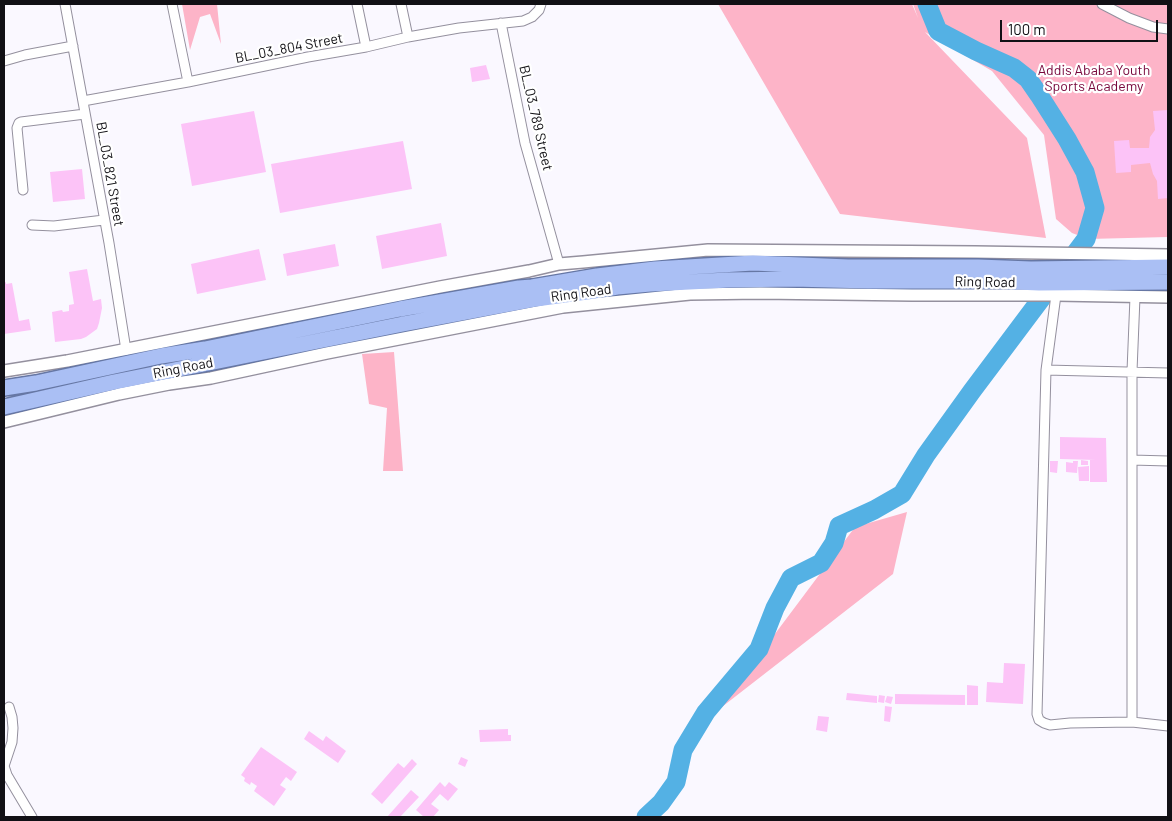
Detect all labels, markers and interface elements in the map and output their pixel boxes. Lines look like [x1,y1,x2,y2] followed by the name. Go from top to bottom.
[1002,10,1160,42] scale bar
[1008,20,1046,38] text: 100 m
[234,29,344,67] street label: BL_03_804 Street
[1038,62,1150,94] park label: Addis Ababa Youth Sports Academy
[516,64,556,172] street label: BL_03_789 Street
[93,120,127,228] street label: BL_03_821 Street
[954,273,1016,291] street label: Ring Road
[550,280,612,306] street label: Ring Road
[151,354,215,382] street label: Ring Road

